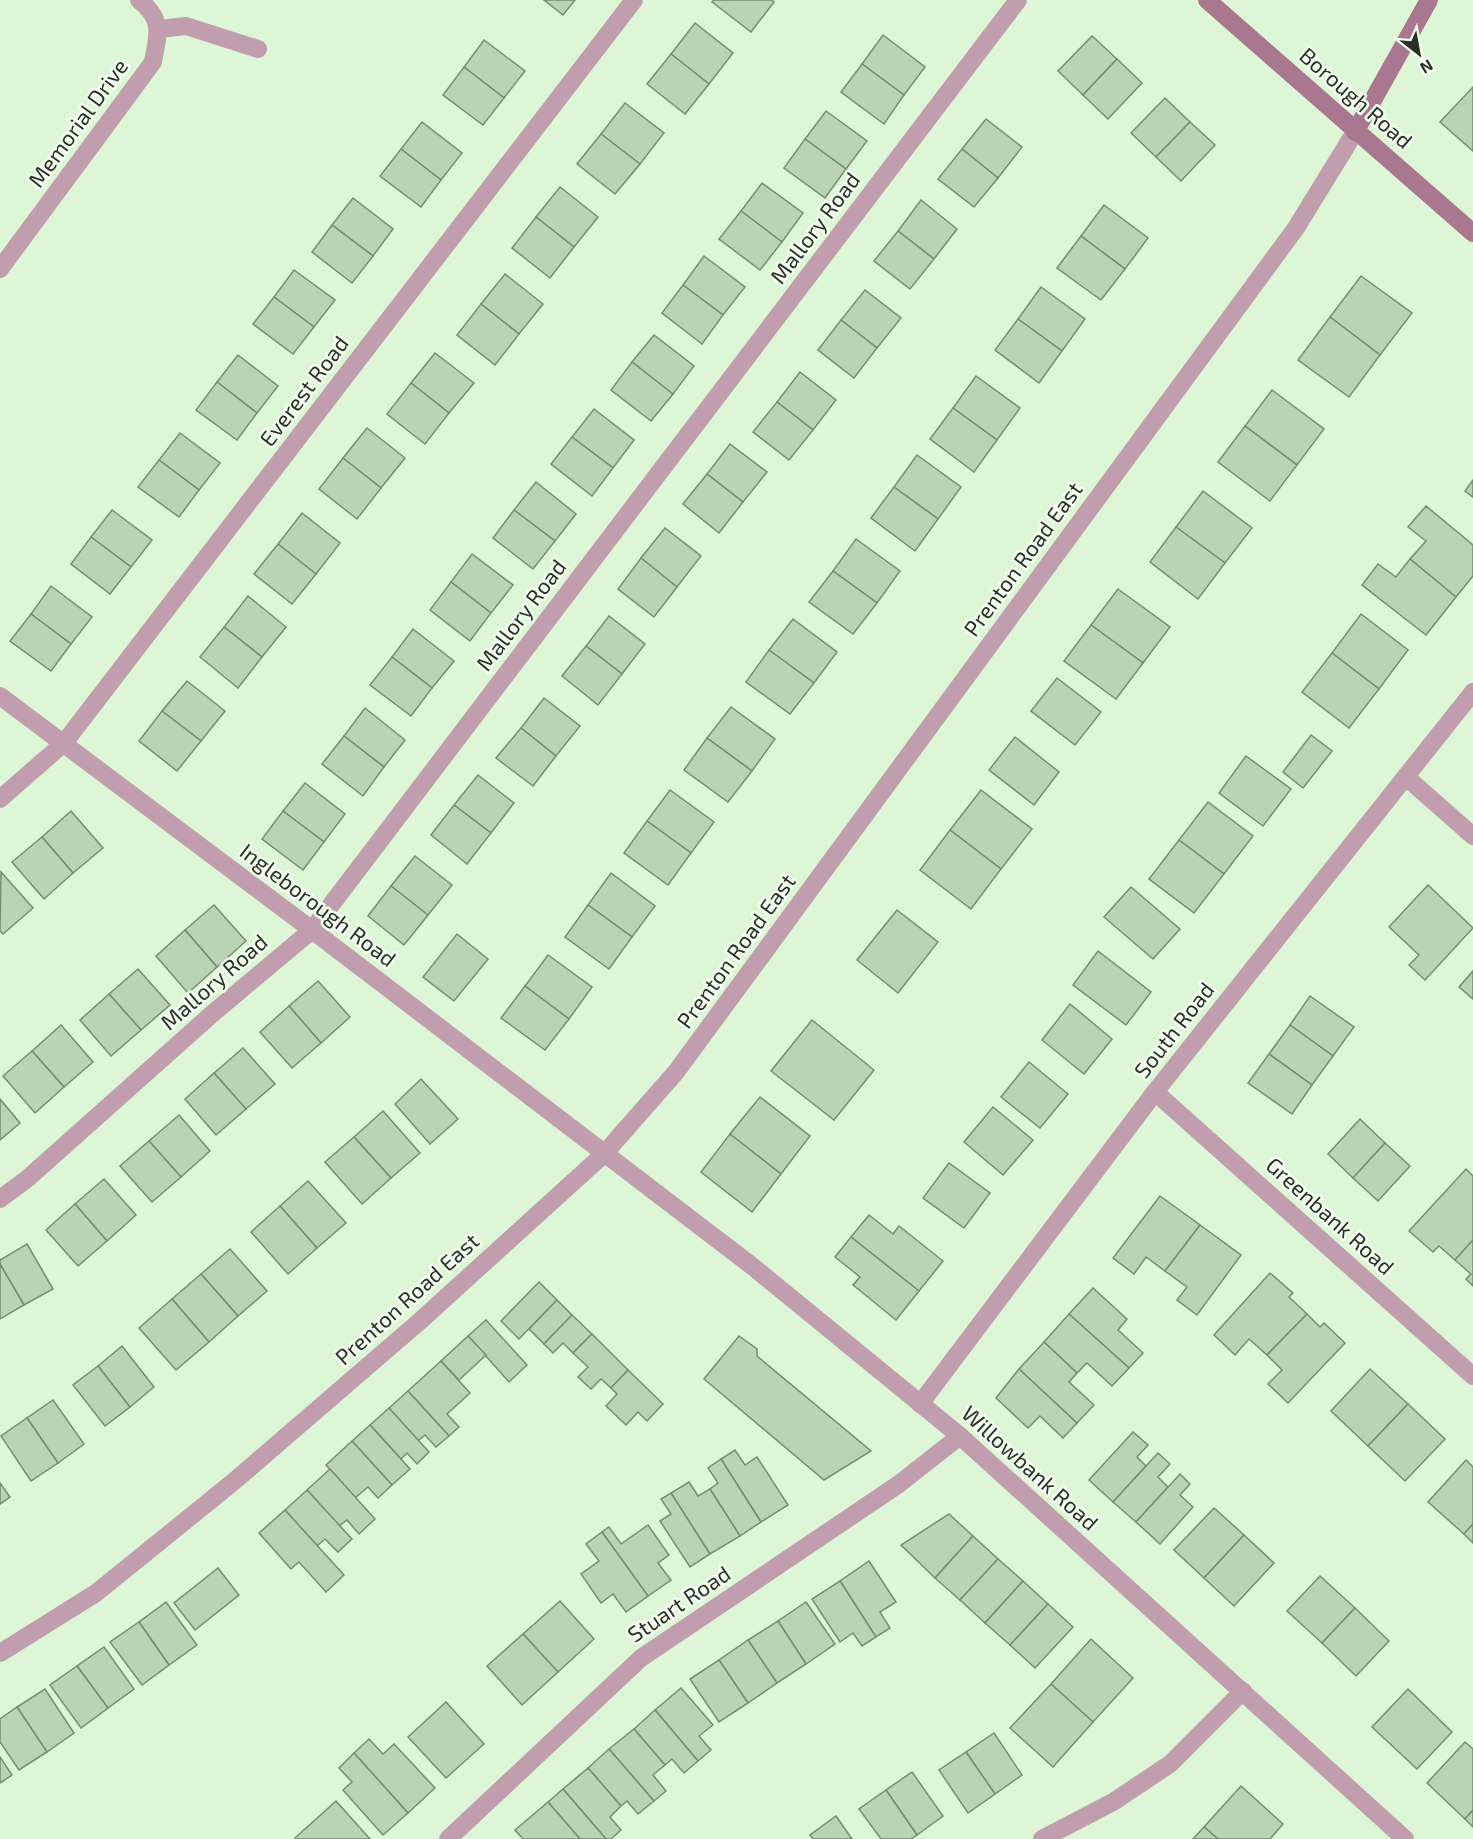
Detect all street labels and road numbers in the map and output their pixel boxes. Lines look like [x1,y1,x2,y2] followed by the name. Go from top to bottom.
[1295,41,1418,153] street label: Borough Road
[22,53,132,192] street label: Memorial Drive
[764,167,864,288] street label: Mallory Road
[253,330,353,451] street label: Everest Road
[958,476,1087,641] street label: Prenton Road East
[470,554,570,675] street label: Mallory Road
[236,837,402,971] street label: Ingleborough Road
[671,868,800,1033] street label: Prenton Road East
[155,928,272,1035] street label: Mallory Road
[1128,976,1219,1082] street label: South Road
[1262,1151,1400,1279] street label: Greenbank Road
[329,1227,483,1370] street label: Prenton Road East
[957,1399,1104,1535] street label: Willowbank Road
[622,1559,735,1647] street label: Stuart Road

